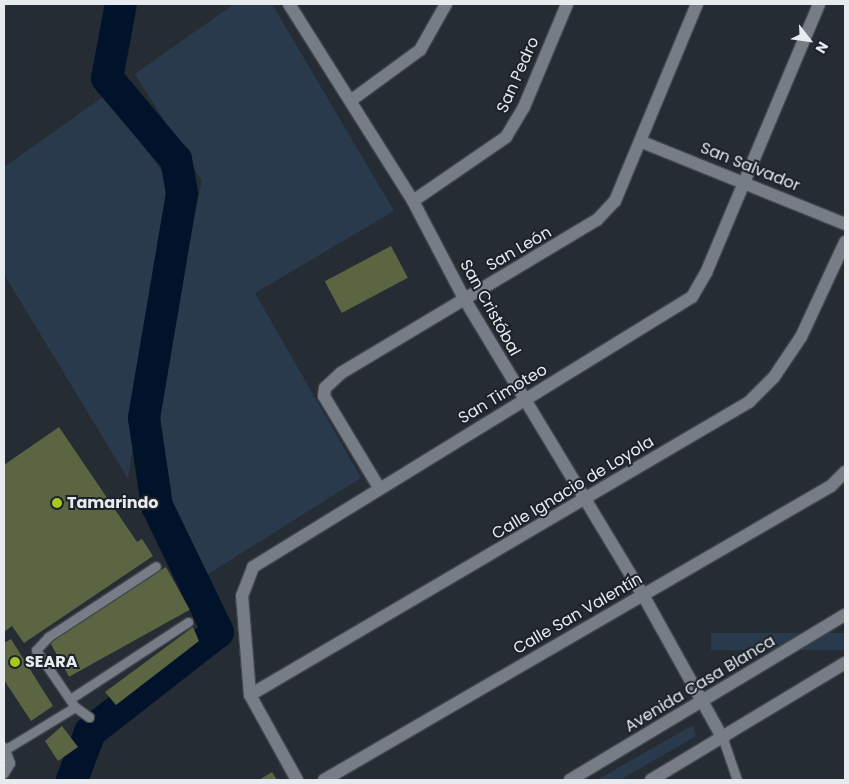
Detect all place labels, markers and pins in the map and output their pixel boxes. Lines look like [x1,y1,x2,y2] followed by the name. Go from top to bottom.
[67,493,159,513] place label: Tamarindo
[51,497,63,509] marker: Tamarindo
[25,652,78,672] place label: SEARA
[9,656,21,668] marker: SEARA

